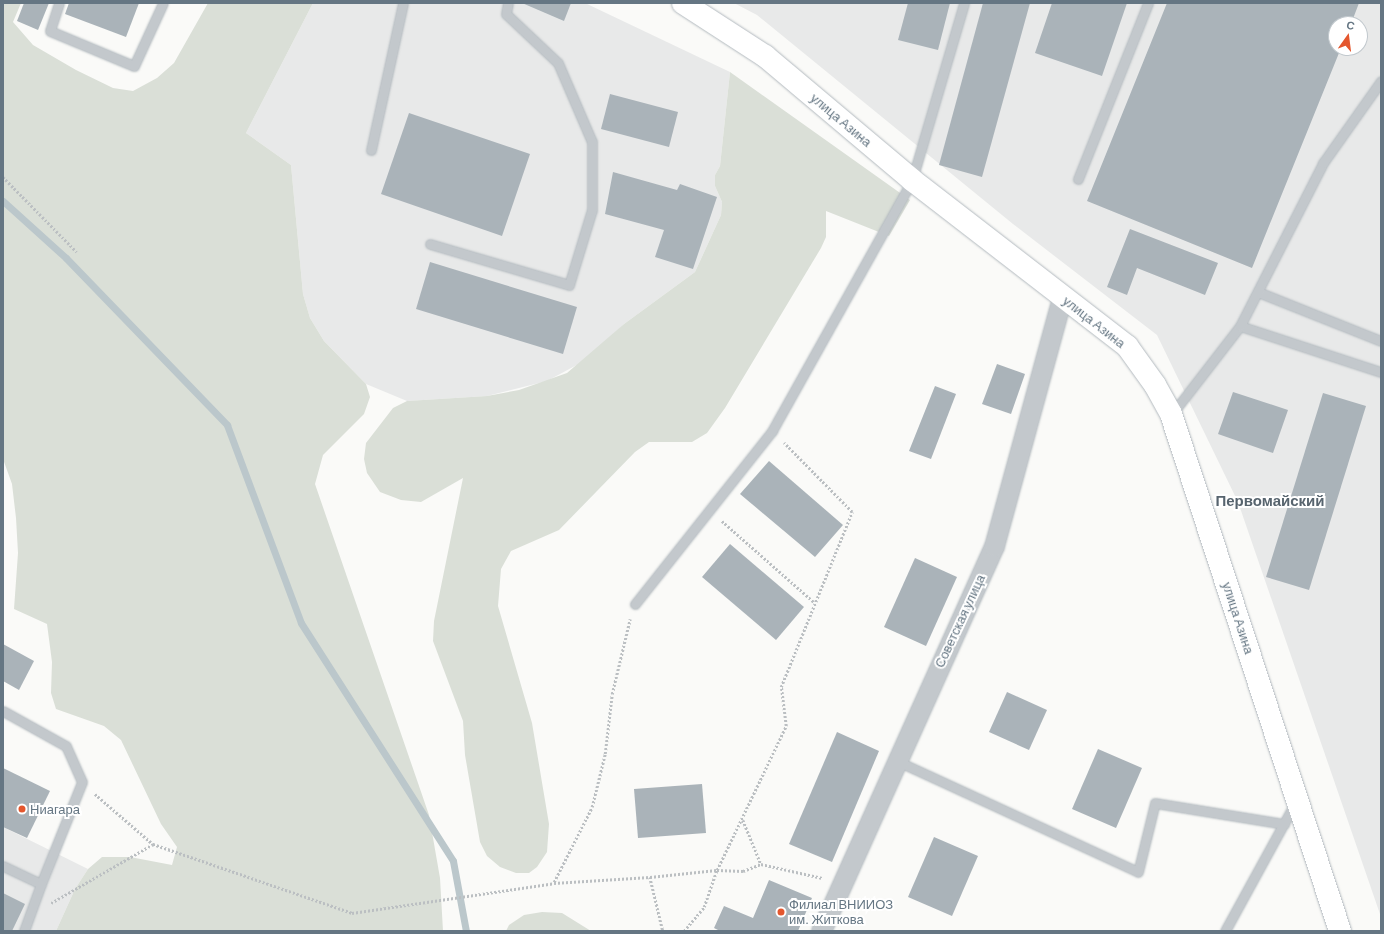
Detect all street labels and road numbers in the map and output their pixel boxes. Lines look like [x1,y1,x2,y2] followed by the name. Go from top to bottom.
[807,90,875,150] street label: улица Азина
[1060,293,1128,351] street label: улица Азина
[932,572,988,670] street label: Советская улица
[1219,580,1257,656] street label: улица Азина

